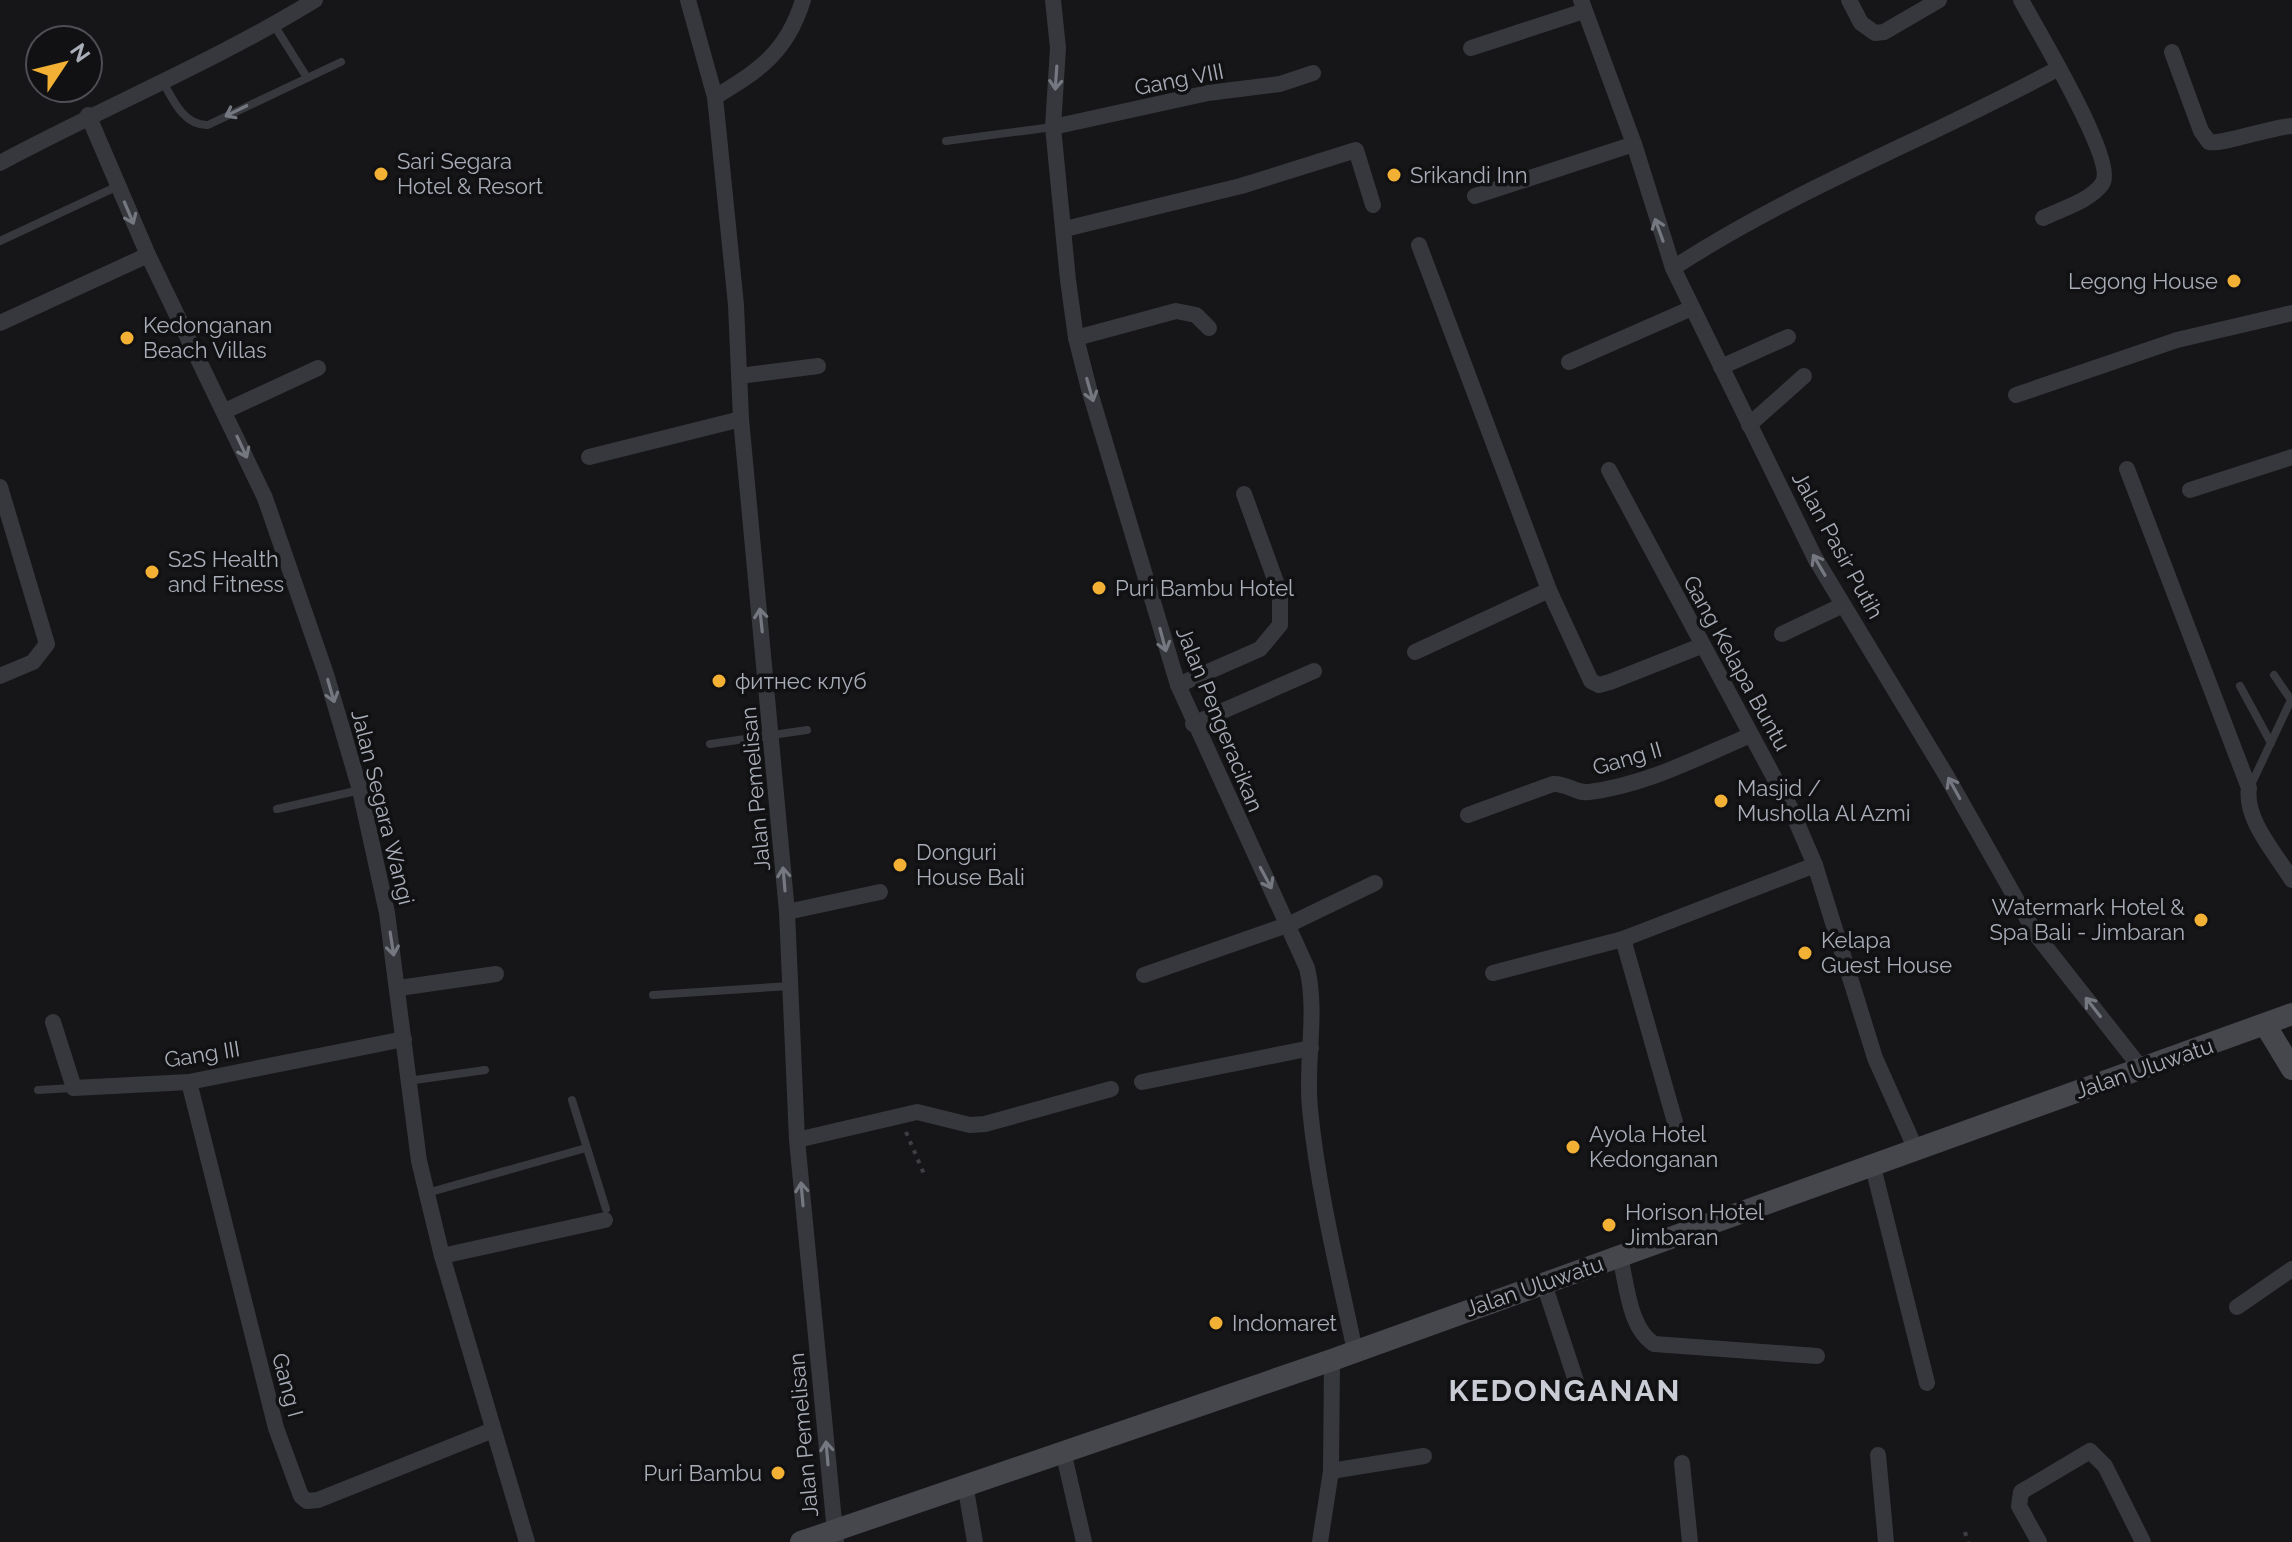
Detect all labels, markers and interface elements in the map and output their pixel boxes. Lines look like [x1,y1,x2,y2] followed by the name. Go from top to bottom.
[24,24,104,104] north arrow
[65,38,96,67] text: N
[1132,58,1226,100] street label: Gang VIII
[1048,64,1063,91] one-way arrow
[224,104,248,119] one-way arrow
[397,148,544,199] place label: Sari Segara Hotel & Resort
[1410,162,1528,188] place label: Srikandi Inn
[372,165,390,183] marker: Sari Segara Hotel & Resort
[1385,166,1403,184] marker: Srikandi Inn
[123,200,138,225] one-way arrow
[1651,218,1665,243] one-way arrow
[2068,268,2218,294] place label: Legong House
[2225,272,2243,290] marker: Legong House
[143,312,272,363] place label: Kedonganan Beach Villas
[118,329,136,347] marker: Kedonganan Beach Villas
[1083,377,1098,403] one-way arrow
[235,434,250,459] one-way arrow
[1787,467,1889,623] street label: Jalan Pasir Putih
[168,546,284,597] place label: S2S Health and Fitness
[1811,554,1827,577] one-way arrow
[143,563,161,581] marker: S2S Health and Fitness
[1678,571,1796,755] street label: Gang Kelapa Buntu
[1115,575,1294,601] place label: Puri Bambu Hotel
[1090,579,1108,597] marker: Puri Bambu Hotel
[754,607,769,634] one-way arrow
[1171,623,1269,815] street label: Jalan Pengeracikan
[1156,626,1171,652] one-way arrow
[735,668,867,694] place label: фитнес клуб
[710,672,728,690] marker: фитнес клуб
[324,678,339,704] one-way arrow
[735,706,775,872] street label: Jalan Pemelisan
[346,707,420,907] street label: Jalan Segara Wangi
[1589,736,1665,780] street label: Gang II
[1737,775,1911,826] place label: Masjid / Musholla Al Azmi
[1945,777,1961,800] one-way arrow
[1712,792,1730,810] marker: Masjid / Musholla Al Azmi
[916,839,1025,890] place label: Donguri House Bali
[891,856,909,874] marker: Donguri House Bali
[776,866,791,893] one-way arrow
[1258,866,1274,890] one-way arrow
[1989,894,2185,945] place label: Watermark Hotel & Spa Bali - Jimbaran
[2192,911,2210,929] marker: Watermark Hotel & Spa Bali - Jimbaran
[1821,927,1952,978] place label: Kelapa Guest House
[385,930,400,956] one-way arrow
[1796,944,1814,962] marker: Kelapa Guest House
[2084,997,2101,1018] one-way arrow
[2072,1032,2216,1104] street label: Jalan Uluwatu
[162,1035,242,1073] street label: Gang III
[1589,1121,1718,1172] place label: Ayola Hotel Kedonganan
[1564,1138,1582,1156] marker: Ayola Hotel Kedonganan
[795,1181,810,1208] one-way arrow
[1625,1199,1764,1250] place label: Horison Hotel Jimbaran
[1600,1216,1618,1234] marker: Horison Hotel Jimbaran
[1462,1250,1606,1322] street label: Jalan Uluwatu
[1232,1310,1337,1336] place label: Indomaret
[1207,1314,1225,1332] marker: Indomaret
[267,1350,309,1420] street label: Gang I
[783,1352,823,1518] street label: Jalan Pemelisan
[1449,1373,1682,1408] district label: KEDONGANAN
[819,1440,834,1467] one-way arrow
[644,1460,762,1486] place label: Puri Bambu
[769,1464,787,1482] marker: Puri Bambu

